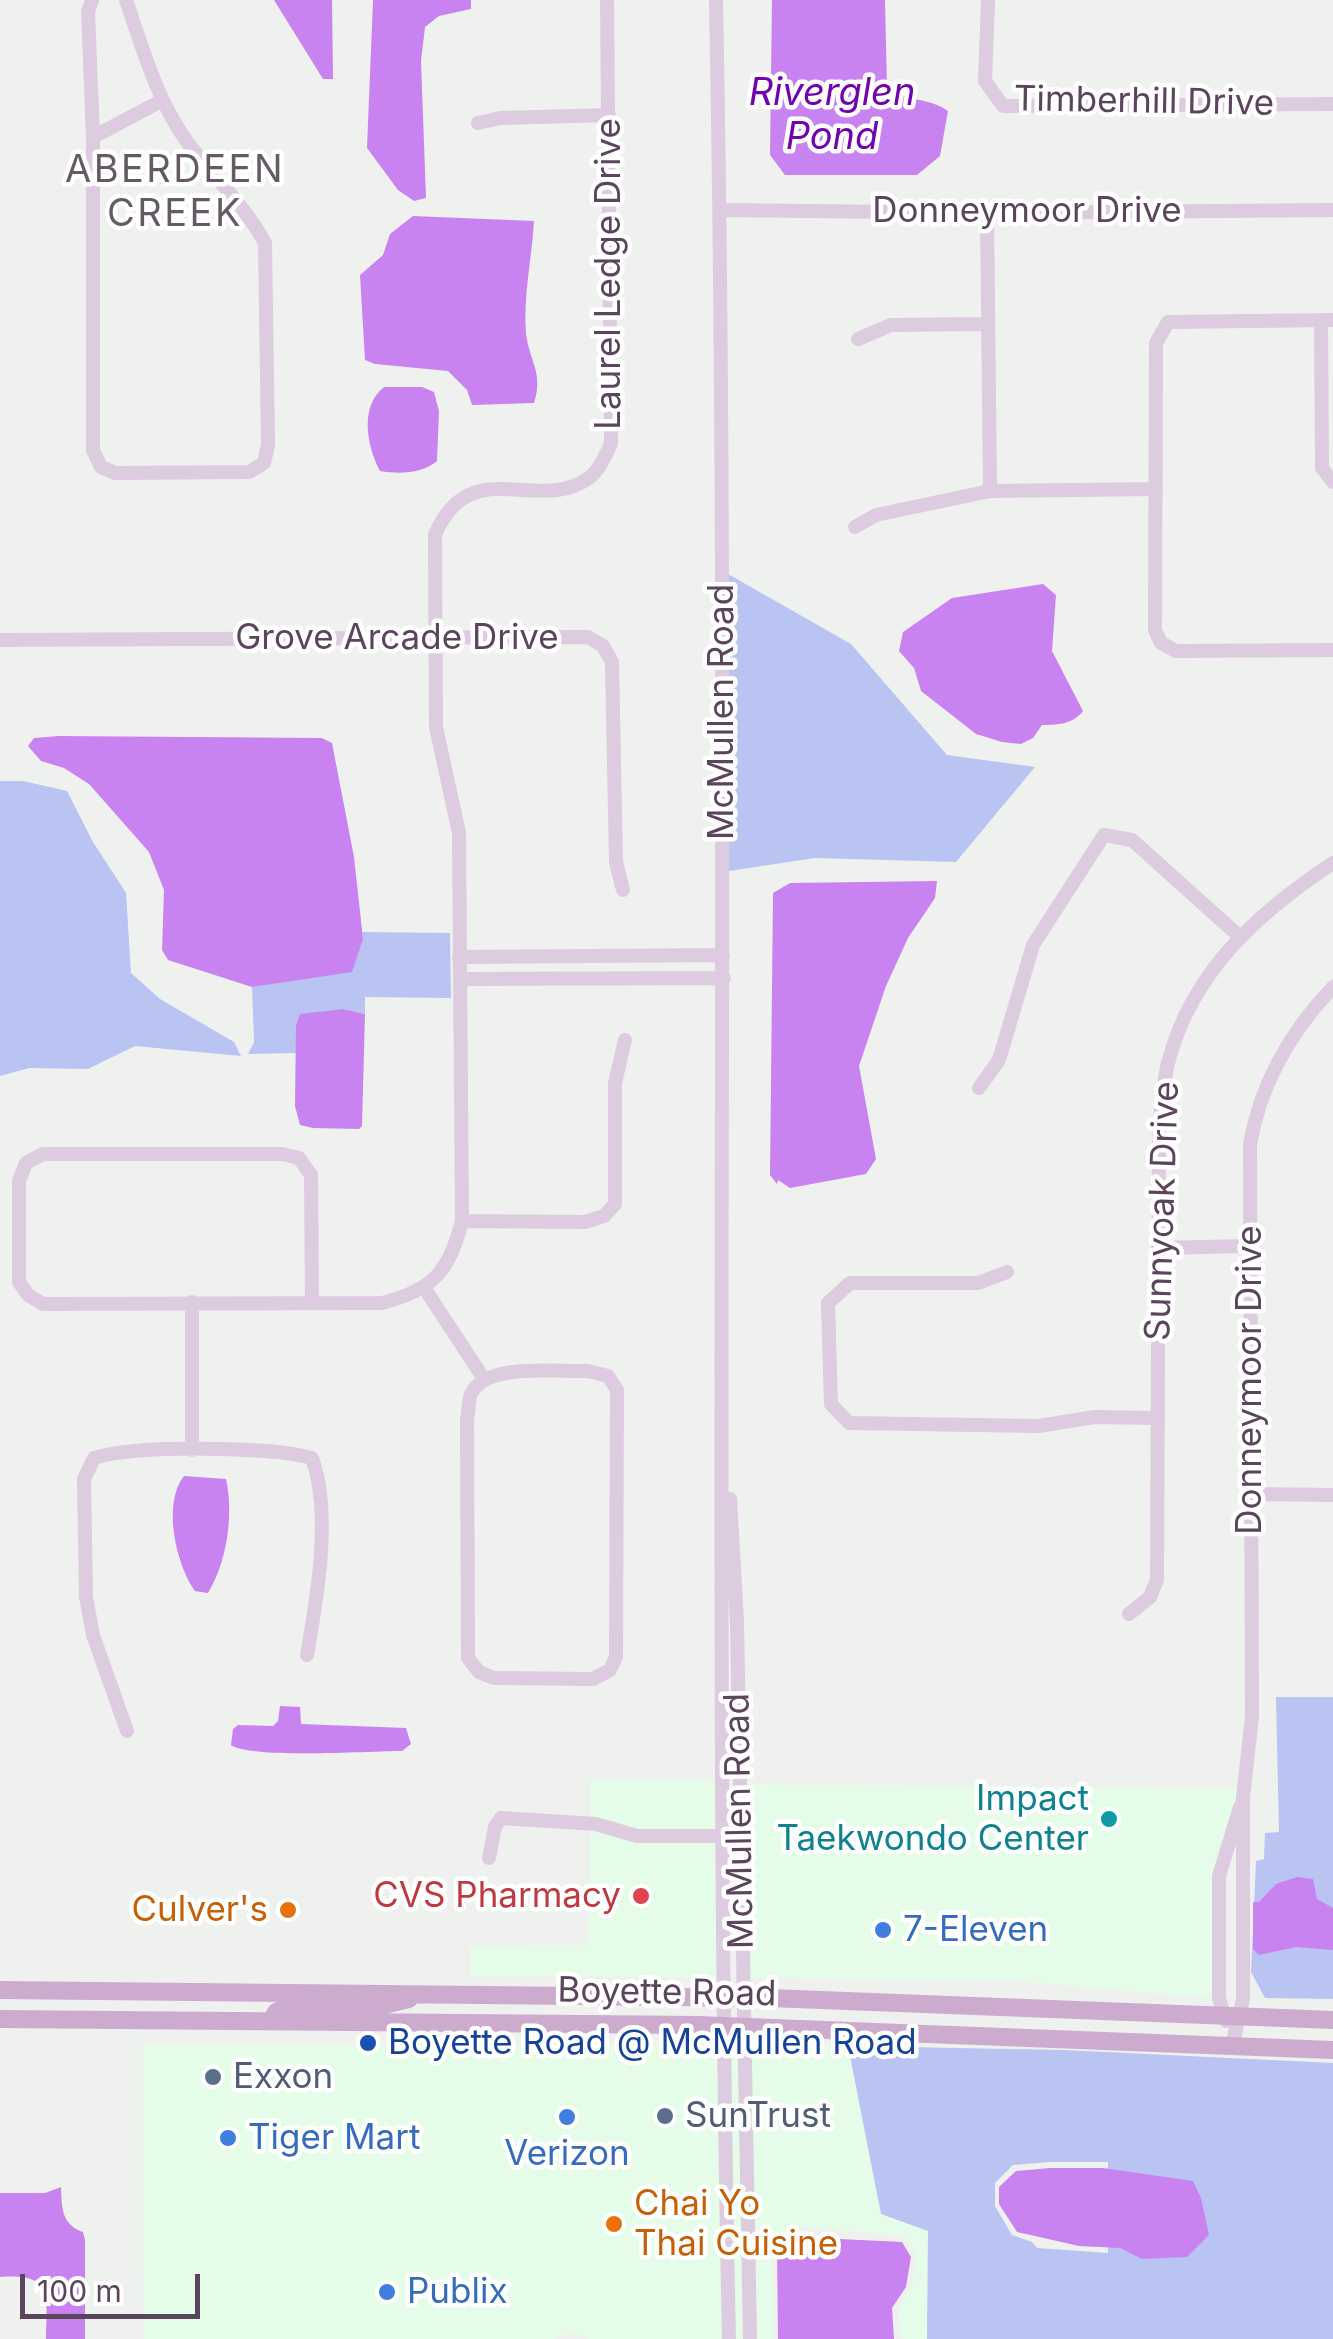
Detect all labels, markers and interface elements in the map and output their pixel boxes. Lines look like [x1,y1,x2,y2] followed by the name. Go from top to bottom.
[749,71,915,160] water label: Riverglen Pond
[1014,79,1274,125] street label: Timberhill Drive
[588,118,630,430] street label: Laurel Ledge Drive
[65,148,285,238] district label: ABERDEEN CREEK
[872,190,1182,232] street label: Donneymoor Drive
[701,584,743,840] street label: McMullen Road
[235,617,559,659] street label: Grove Arcade Drive
[1137,1080,1189,1342] street label: Sunnyoak Drive
[1229,1225,1271,1535] street label: Donneymoor Drive
[717,1693,763,1949] street label: McMullen Road
[776,1778,1089,1860] place label: Impact Taekwondo Center
[1098,1808,1120,1830] marker: Impact Taekwondo Center
[373,1875,621,1917] place label: CVS Pharmacy
[630,1885,652,1907] marker: CVS Pharmacy
[132,1889,268,1931] place label: Culver's
[277,1899,299,1921] marker: Culver's
[903,1909,1048,1951] place label: 7-Eleven
[872,1919,894,1941] marker: 7-Eleven
[557,1970,777,2016] street label: Boyette Road
[388,2022,917,2064] place label: Boyette Road @ McMullen Road
[357,2032,379,2054] marker: Boyette Road @ McMullen Road
[233,2056,333,2098] place label: Exxon
[202,2066,224,2088] marker: Exxon
[685,2095,831,2137] place label: SunTrust
[654,2105,676,2127] marker: SunTrust
[556,2106,578,2128] marker: Verizon
[248,2117,420,2159] place label: Tiger Mart
[217,2127,239,2149] marker: Tiger Mart
[504,2133,630,2175] place label: Verizon
[634,2183,838,2265] place label: Chai Yo Thai Cuisine
[603,2213,625,2235] marker: Chai Yo Thai Cuisine
[25,2254,205,2316] scale bar
[407,2271,508,2313] place label: Publix
[37,2273,122,2309] text: 100 m
[376,2281,398,2303] marker: Publix

